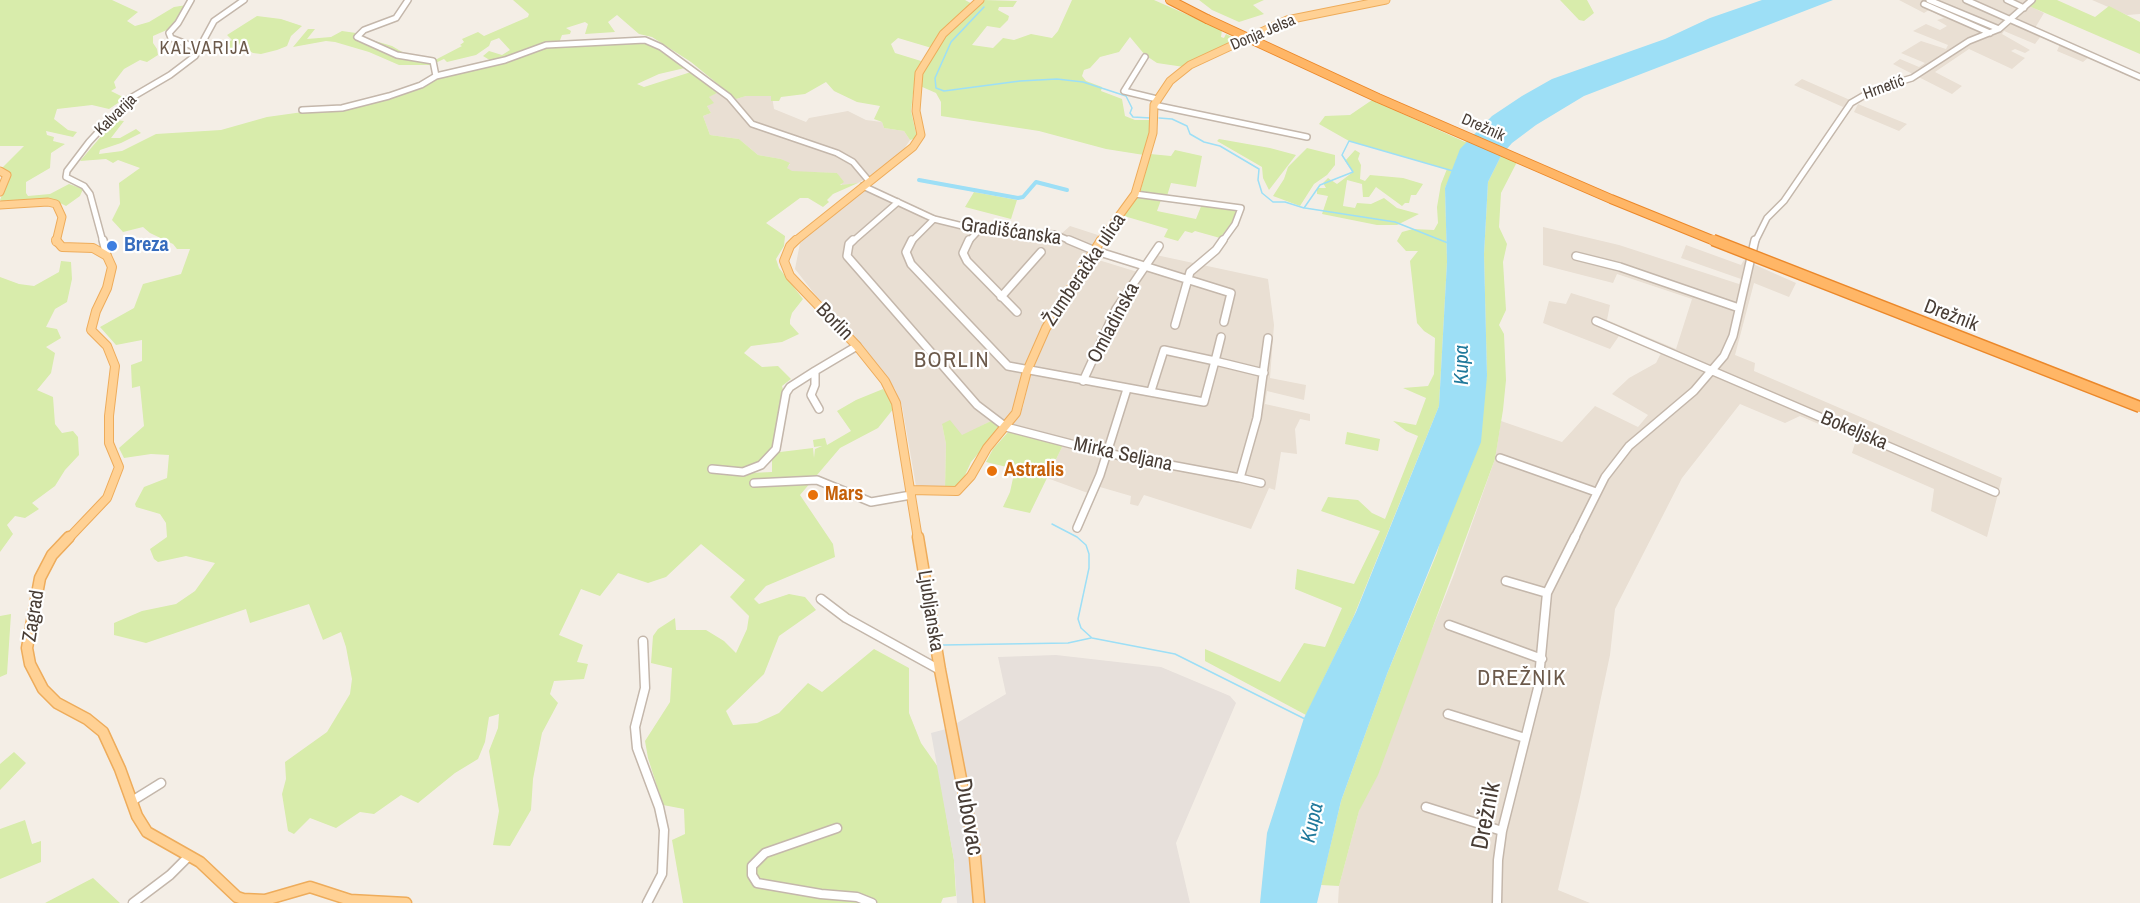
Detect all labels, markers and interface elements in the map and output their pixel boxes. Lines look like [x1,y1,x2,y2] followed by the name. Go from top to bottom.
[1228,11,1298,55] street label: Donja Jelsa
[160,38,250,60] district label: KALVARIJA
[1861,72,1907,104] street label: Hrnetić
[91,90,141,140] street label: Kalvarija
[1458,110,1508,146] street label: Drežnik
[1039,209,1131,331] street label: Žumberačka ulica
[959,213,1063,251] street label: Gradišćanska
[124,234,169,258] place label: Breza
[105,239,119,253] marker: Breza
[1083,279,1145,367] street label: Omladinska
[1920,295,1982,337] street label: Drežnik
[810,298,858,346] street label: Borlin
[1449,345,1475,385] water label: Kupa
[914,348,990,374] district label: BORLIN
[1817,406,1891,456] street label: Bokeljska
[1071,433,1175,477] street label: Mirka Seljana
[1004,459,1064,483] place label: Astralis
[985,464,999,478] marker: Astralis
[825,483,863,507] place label: Mars
[806,488,820,502] marker: Mars
[912,569,948,653] street label: Ljubljanska
[18,588,50,644] street label: Zagrad
[1477,666,1567,692] district label: DREŽNIK
[947,776,989,858] street label: Dubovac
[1466,780,1508,852] street label: Drežnik
[1296,801,1330,845] water label: Kupa

